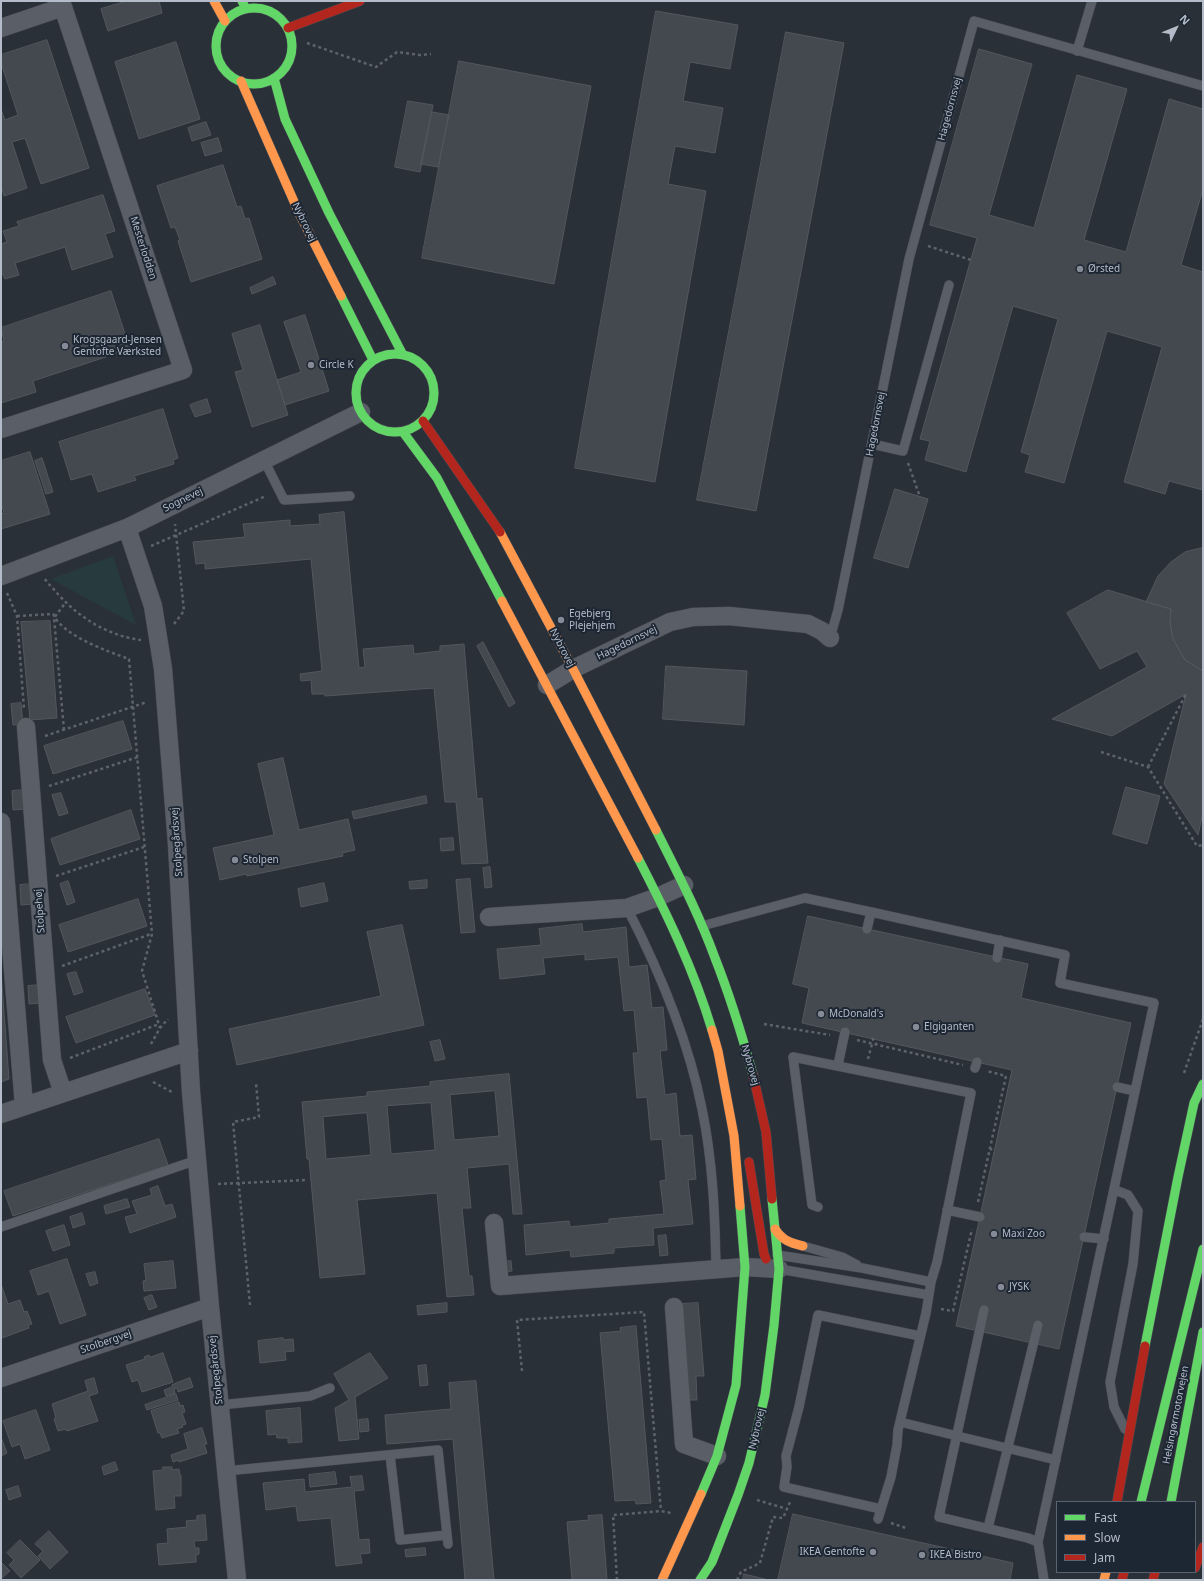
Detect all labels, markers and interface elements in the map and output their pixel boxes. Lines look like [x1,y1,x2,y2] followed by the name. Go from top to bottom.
[1156,8,1196,48] north arrow
[1177,11,1194,28] text: N
[936,76,964,142] street label: Hagedornsvej
[289,201,319,243] street label: Nybrovej
[127,215,159,281] street label: Mesterlodden
[1088,263,1120,275] place label: Ørsted
[1075,264,1085,274] marker: Ørsted
[73,334,162,358] place label: Krogsgaard-Jensen Gentofte Værksted
[60,341,70,351] marker: Krogsgaard-Jensen Gentofte Værksted
[319,359,354,371] place label: Circle K
[306,360,316,370] marker: Circle K
[864,391,888,457] street label: Hagedornsvej
[161,485,205,515] street label: Sognevej
[569,608,615,632] place label: Egebjerg Plejehjem
[556,615,566,625] marker: Egebjerg Plejehjem
[595,623,659,663] street label: Hagedornsvej
[547,627,577,669] street label: Nybrovej
[169,807,185,877] street label: Stolpegårdsvej
[243,854,279,866] place label: Stolpen
[230,855,240,865] marker: Stolpen
[32,888,48,934] street label: Stolpehøj
[829,1008,883,1020] place label: McDonald's
[816,1009,826,1019] marker: McDonald's
[924,1021,974,1033] place label: Elgiganten
[911,1022,921,1032] marker: Elgiganten
[738,1043,762,1087] street label: Nybrovej
[1002,1228,1045,1240] place label: Maxi Zoo
[989,1229,999,1239] marker: Maxi Zoo
[1009,1281,1029,1293] place label: JYSK
[996,1282,1006,1292] marker: JYSK
[79,1328,133,1356] street label: Stolbergvej
[206,1335,226,1405] street label: Stolpegårdsvej
[1161,1365,1191,1465] street label: Helsingørmotorvejen
[746,1407,768,1451] street label: Nybrovej
[1056,1501,1196,1573] legend
[1094,1509,1117,1526] text: Fast
[1094,1529,1120,1546] text: Slow
[799,1546,865,1558] place label: IKEA Gentofte
[868,1547,878,1557] marker: IKEA Gentofte
[930,1549,982,1561] place label: IKEA Bistro
[1094,1549,1115,1566] text: Jam
[917,1550,927,1560] marker: IKEA Bistro

